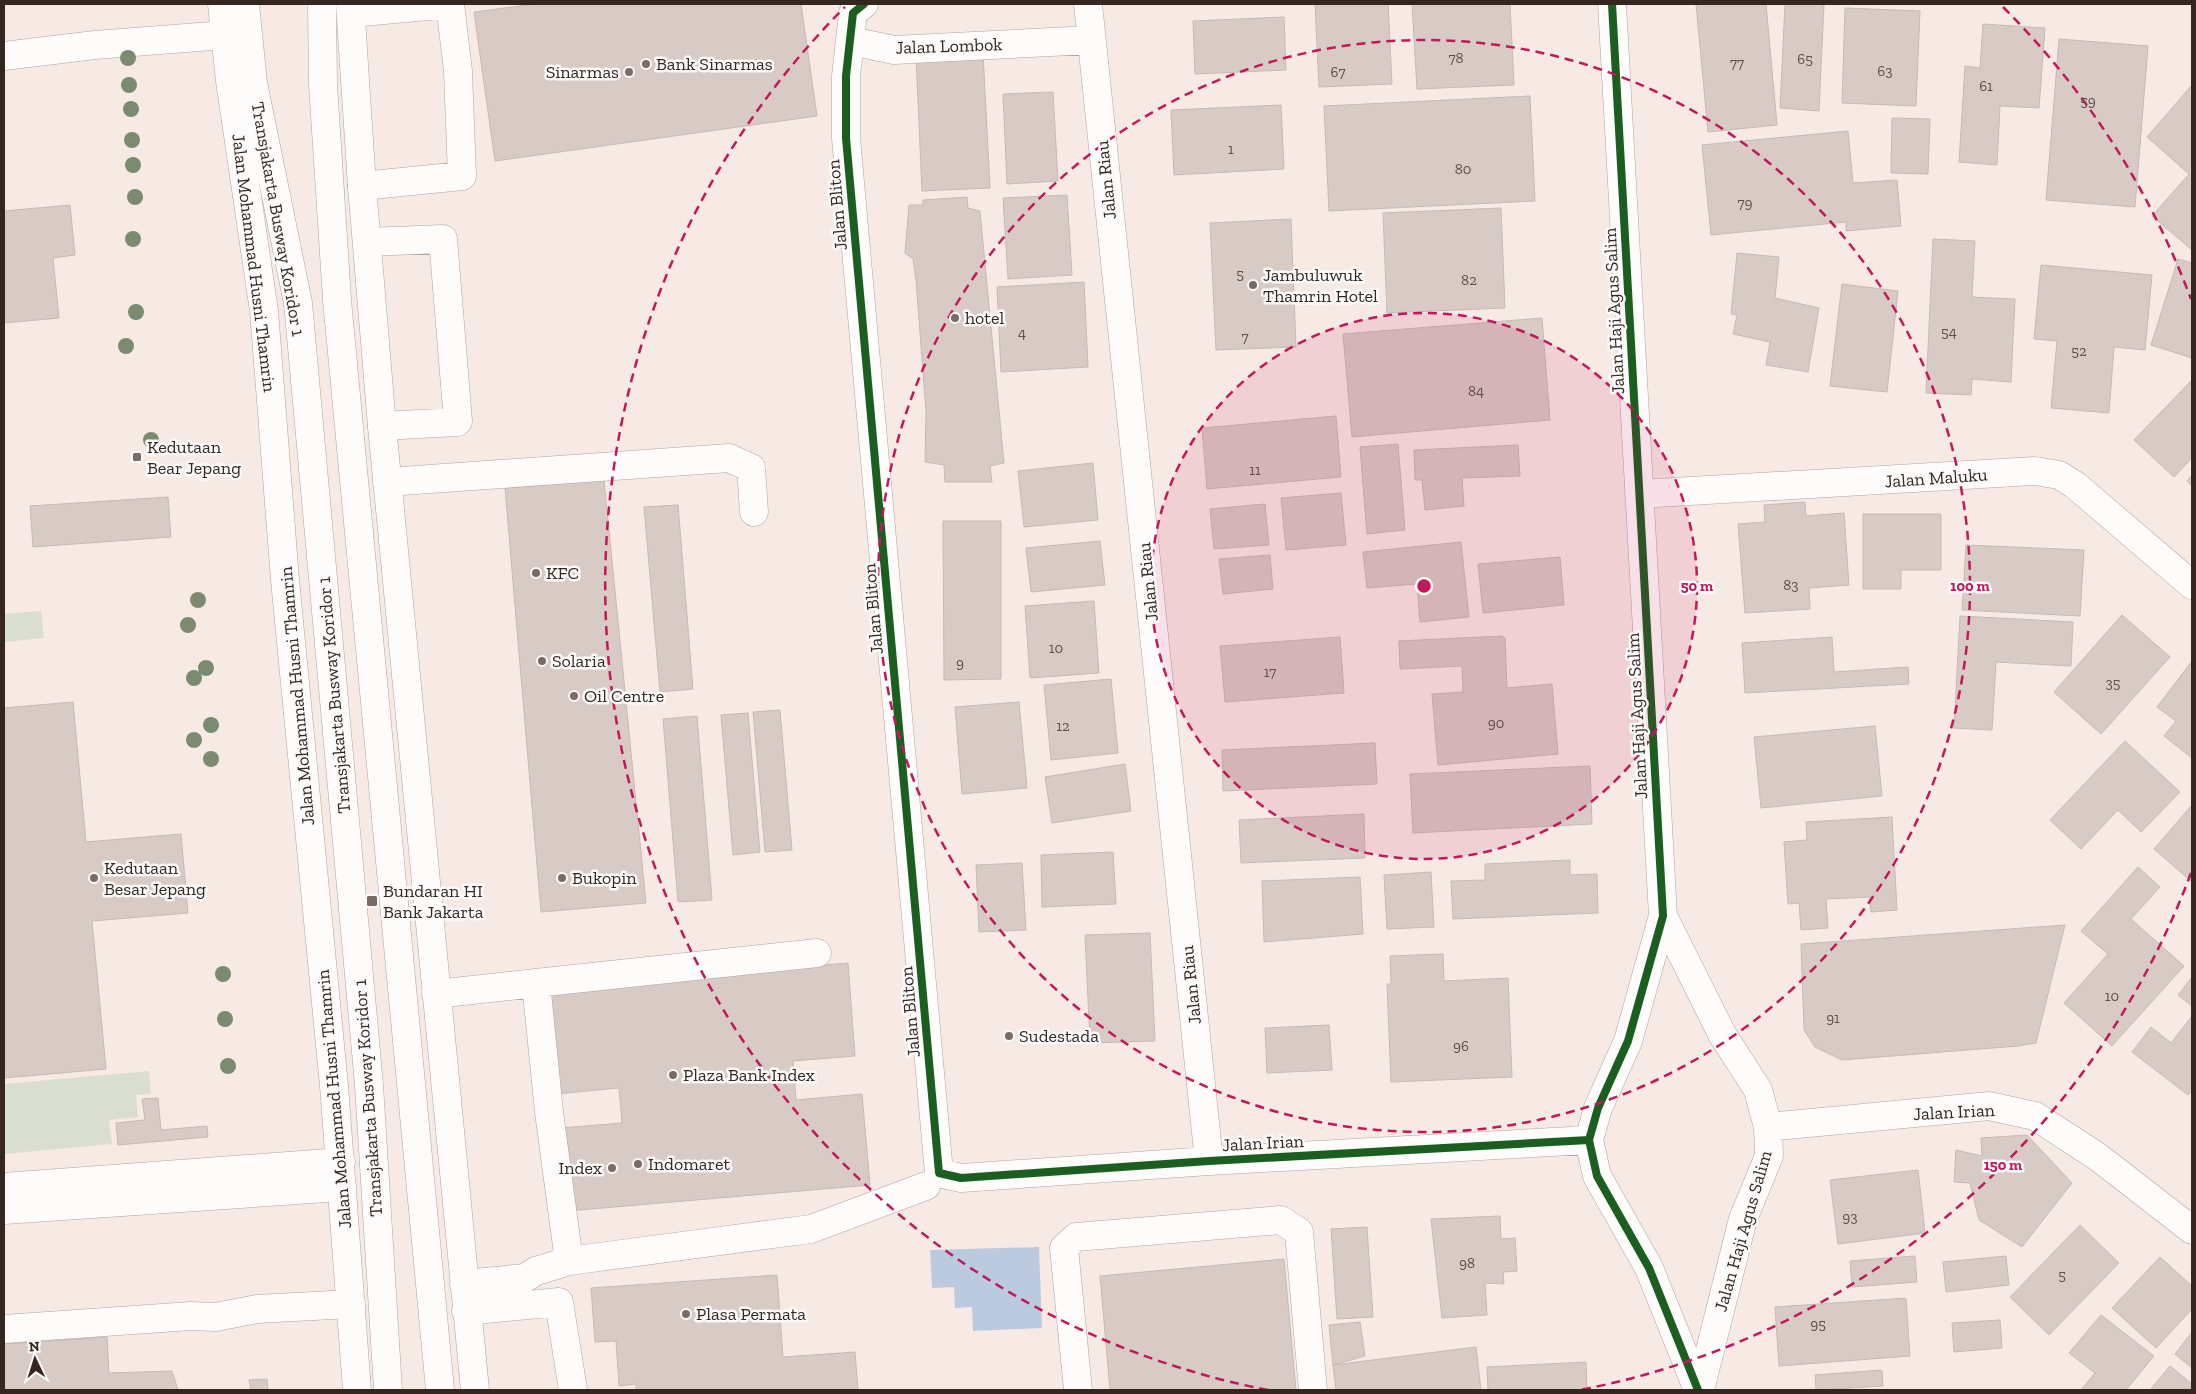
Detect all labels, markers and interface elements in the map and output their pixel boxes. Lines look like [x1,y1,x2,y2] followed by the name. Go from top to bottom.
[895,33,1004,59] street label: Jalan Lombok
[1448,49,1464,67] house number: 78
[1797,50,1813,68] house number: 65
[656,53,773,75] place label: Bank Sinarmas
[1730,54,1744,72] house number: 77
[640,58,652,70] marker: Bank Sinarmas
[546,61,619,83] place label: Sinarmas
[1877,62,1893,80] house number: 63
[1330,63,1346,81] house number: 67
[623,66,635,78] marker: Sinarmas
[1979,77,1993,95] house number: 61
[2080,92,2096,110] house number: 59
[247,100,309,338] street label: Transjakarta Busway Koridor 1
[227,133,281,394] street label: Jalan Mohammad Husni Thamrin
[1091,139,1121,221] street label: Jalan Riau
[1228,140,1234,158] house number: 1
[822,158,852,251] street label: Jalan Bliton
[1455,160,1471,178] house number: 80
[1737,194,1753,212] house number: 79
[1599,227,1629,395] street label: Jalan Haji Agus Salim
[1263,264,1378,307] place label: Jambuluwuk Thamrin Hotel
[1236,265,1244,283] house number: 5
[1461,271,1477,289] house number: 82
[1247,279,1259,291] marker: Jambuluwuk Thamrin Hotel
[965,307,1004,329] place label: hotel
[949,312,961,324] marker: hotel
[1941,323,1957,341] house number: 54
[1018,324,1026,342] house number: 4
[1241,328,1249,346] house number: 7
[2071,342,2087,360] house number: 52
[1468,382,1484,400] house number: 84
[147,436,241,479] place label: Kedutaan Bear Jepang
[131,451,143,463] marker: Kedutaan Bear Jepang
[1249,461,1261,479] house number: 11
[1884,463,1988,493] street label: Jalan Maluku
[1133,541,1163,623] street label: Jalan Riau
[546,562,579,584] place label: KFC
[858,562,888,655] street label: Jalan Bliton
[275,565,319,827] street label: Jalan Mohammad Husni Thamrin
[530,567,542,579] marker: KFC
[313,575,355,814] street label: Transjakarta Busway Koridor 1
[1783,576,1799,594] house number: 83
[1415,577,1433,595] centre of rings
[1681,577,1713,595] text: 50 m
[1950,577,1990,595] text: 100 m
[1622,632,1652,800] street label: Jalan Haji Agus Salim
[1049,639,1063,657] house number: 10
[552,650,606,672] place label: Solaria
[956,654,964,672] house number: 9
[536,655,548,667] marker: Solaria
[1264,663,1276,681] house number: 17
[2105,674,2121,692] house number: 35
[584,685,664,707] place label: Oil Centre
[568,690,580,702] marker: Oil Centre
[1488,714,1504,732] house number: 90
[1056,717,1070,735] house number: 12
[104,857,206,900] place label: Kedutaan Besar Jepang
[572,867,637,889] place label: Bukopin
[88,872,100,884] marker: Kedutaan Besar Jepang
[556,872,568,884] marker: Bukopin
[383,880,484,923] place label: Bundaran HI Bank Jakarta
[365,894,379,908] marker: Bundaran HI Bank Jakarta
[1176,944,1206,1026] street label: Jalan Riau
[895,965,925,1058] street label: Jalan Bliton
[312,968,356,1230] street label: Jalan Mohammad Husni Thamrin
[349,979,387,1217] street label: Transjakarta Busway Koridor 1
[2105,987,2119,1005] house number: 10
[1826,1009,1840,1027] house number: 91
[1019,1025,1099,1047] place label: Sudestada
[1003,1030,1015,1042] marker: Sudestada
[1453,1037,1469,1055] house number: 96
[683,1064,815,1086] place label: Plaza Bank Index
[667,1069,679,1081] marker: Plaza Bank Index
[1913,1099,1996,1125] street label: Jalan Irian
[1222,1130,1305,1156] street label: Jalan Irian
[1709,1147,1777,1314] street label: Jalan Haji Agus Salim
[648,1153,730,1175] place label: Indomaret
[1984,1156,2022,1174] text: 150 m
[558,1157,602,1179] place label: Index
[632,1158,644,1170] marker: Indomaret
[606,1162,618,1174] marker: Index
[1842,1208,1858,1226] house number: 93
[1459,1254,1475,1272] house number: 98
[2058,1266,2066,1284] house number: 5
[696,1303,806,1325] place label: Plasa Permata
[680,1308,692,1320] marker: Plasa Permata
[1810,1315,1826,1333] house number: 95
[10,1334,60,1384] north arrow
[28,1338,40,1355] text: N

